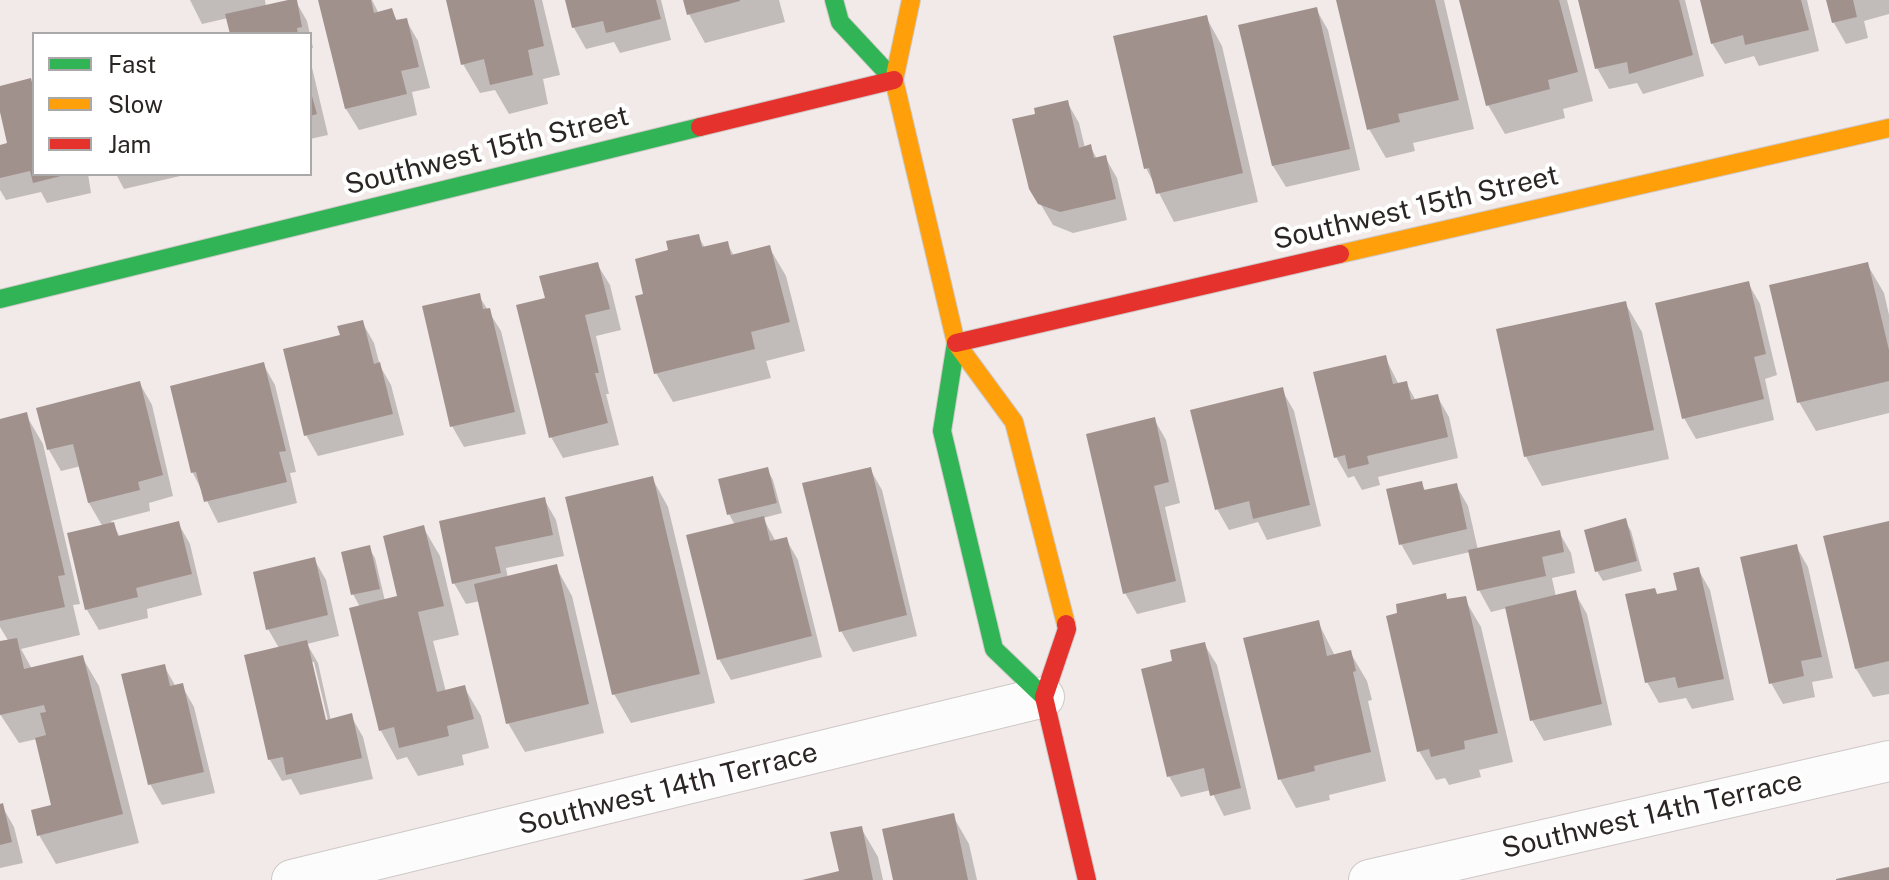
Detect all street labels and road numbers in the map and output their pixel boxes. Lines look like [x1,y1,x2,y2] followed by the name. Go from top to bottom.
[342,99,632,203] street label: Southwest 15th Street
[1270,159,1562,257] street label: Southwest 15th Street
[515,736,821,842] street label: Southwest 14th Terrace
[1498,764,1806,866] street label: Southwest 14th Terrace

